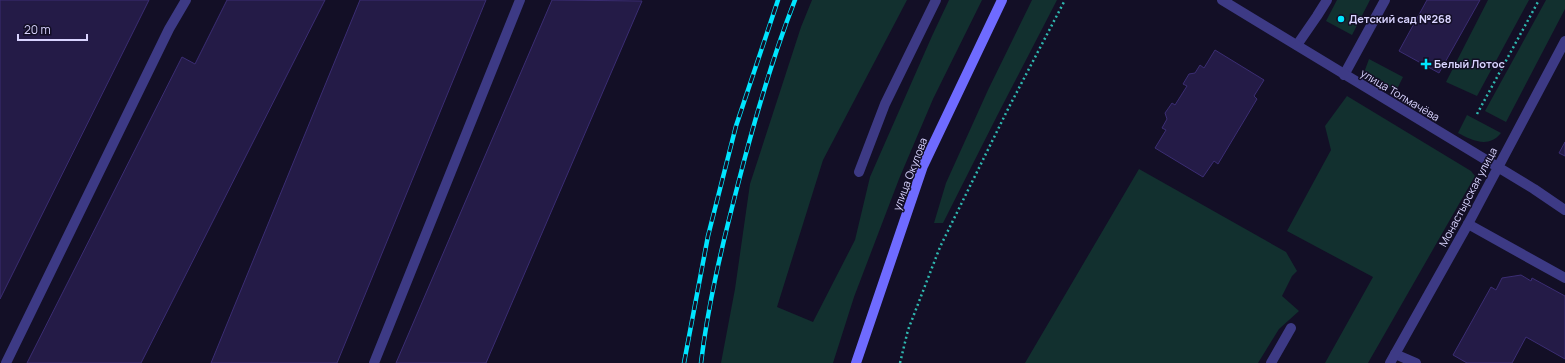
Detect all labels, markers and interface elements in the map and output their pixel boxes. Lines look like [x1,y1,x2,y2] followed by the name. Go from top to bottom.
[1349,11,1452,26] place label: Детский сад №268
[1336,14,1346,24] marker: Детский сад №268
[18,16,87,42] scale bar
[24,21,51,38] text: 20 m
[1434,56,1505,71] place label: Белый Лотос
[1421,59,1431,69] marker: Белый Лотос
[1358,65,1443,124] street label: улица Толмачёва
[889,135,930,213] street label: улица Окулова
[1435,144,1500,249] street label: Монастырская улица

